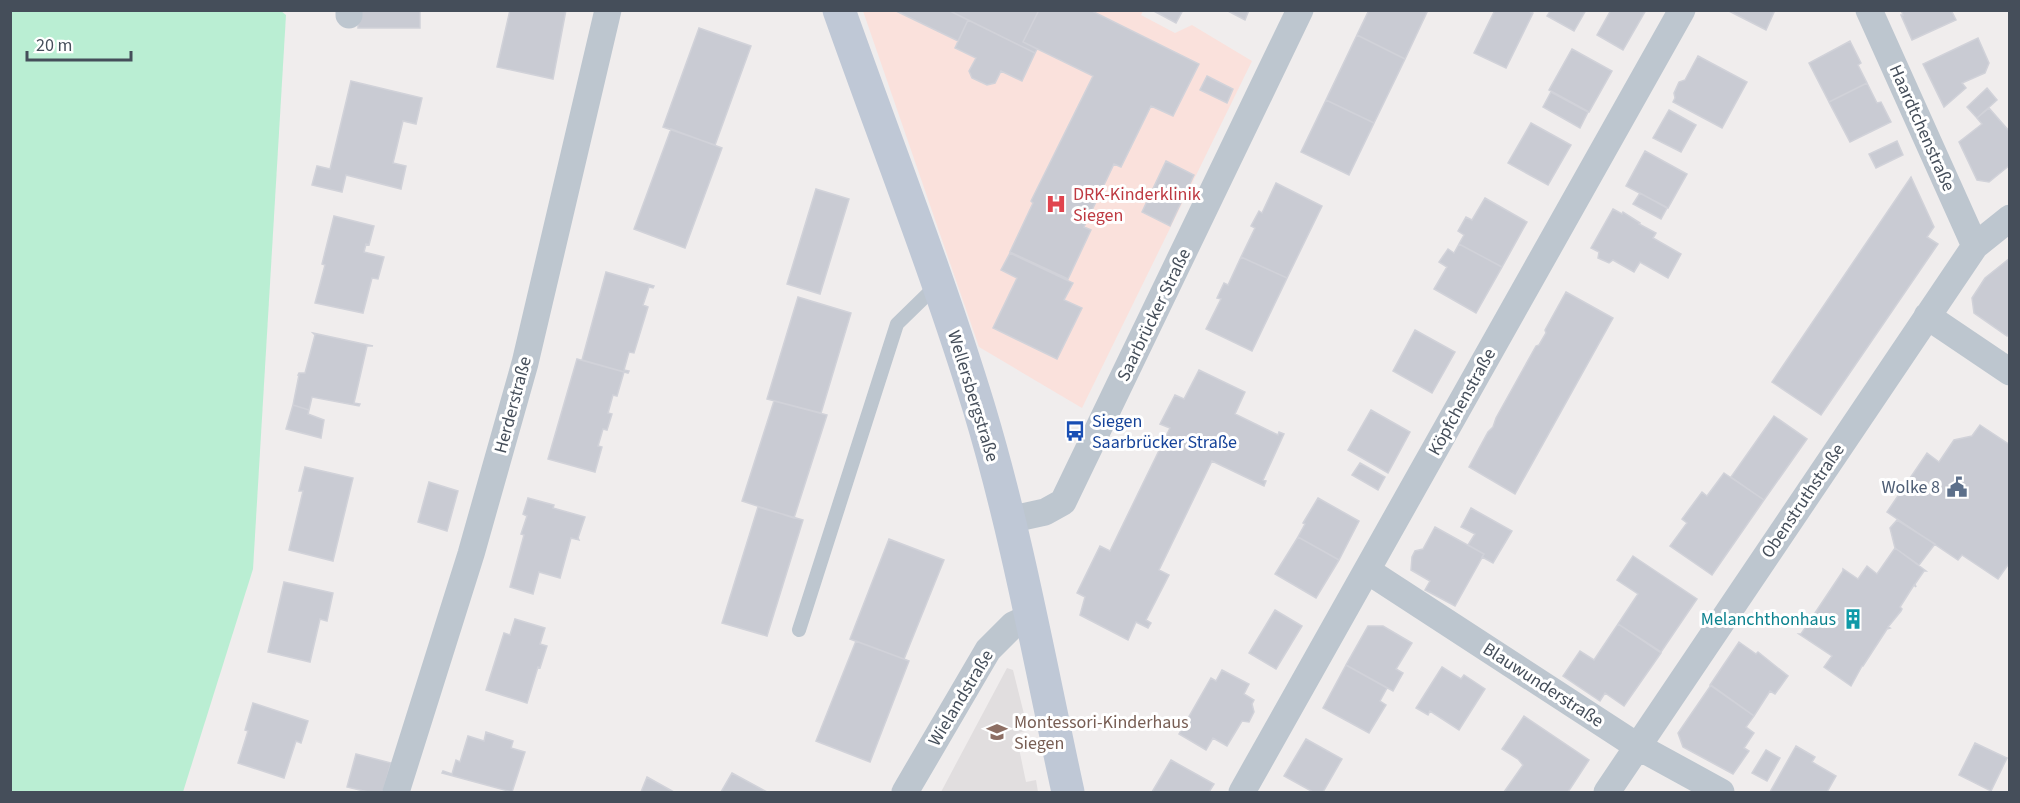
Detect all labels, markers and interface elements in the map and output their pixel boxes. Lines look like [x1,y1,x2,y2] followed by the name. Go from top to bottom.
[27,24,130,62] scale bar
[36,33,72,58] text: 20 m
[1883,61,1961,195] street label: Haardtchenstraße
[1073,182,1201,228] place label: DRK-Kinderklinik Siegen
[1044,192,1068,216] hospital icon: DRK-Kinderklinik Siegen
[1111,244,1197,386] street label: Saarbrücker Straße
[941,327,1005,465] street label: Wellersbergstraße
[1422,344,1502,460] street label: Köpfchenstraße
[488,354,538,456] street label: Herderstraße
[1092,409,1237,455] place label: Siegen Saarbrücker Straße
[1063,419,1087,443] bus stop icon: Siegen Saarbrücker Straße
[1755,439,1851,563] street label: Obenstruthstraße
[1881,475,1940,500] place label: Wolke 8
[1945,475,1969,499] public building icon: Wolke 8
[1701,607,1836,632] place label: Melanchthonhaus
[1841,607,1865,631] building icon: Melanchthonhaus
[1478,637,1608,733] street label: Blauwunderstraße
[922,645,1000,751] street label: Wielandstraße
[1014,710,1189,756] place label: Montessori-Kinderhaus Siegen
[985,720,1009,744] school or university icon: Montessori-Kinderhaus Siegen

